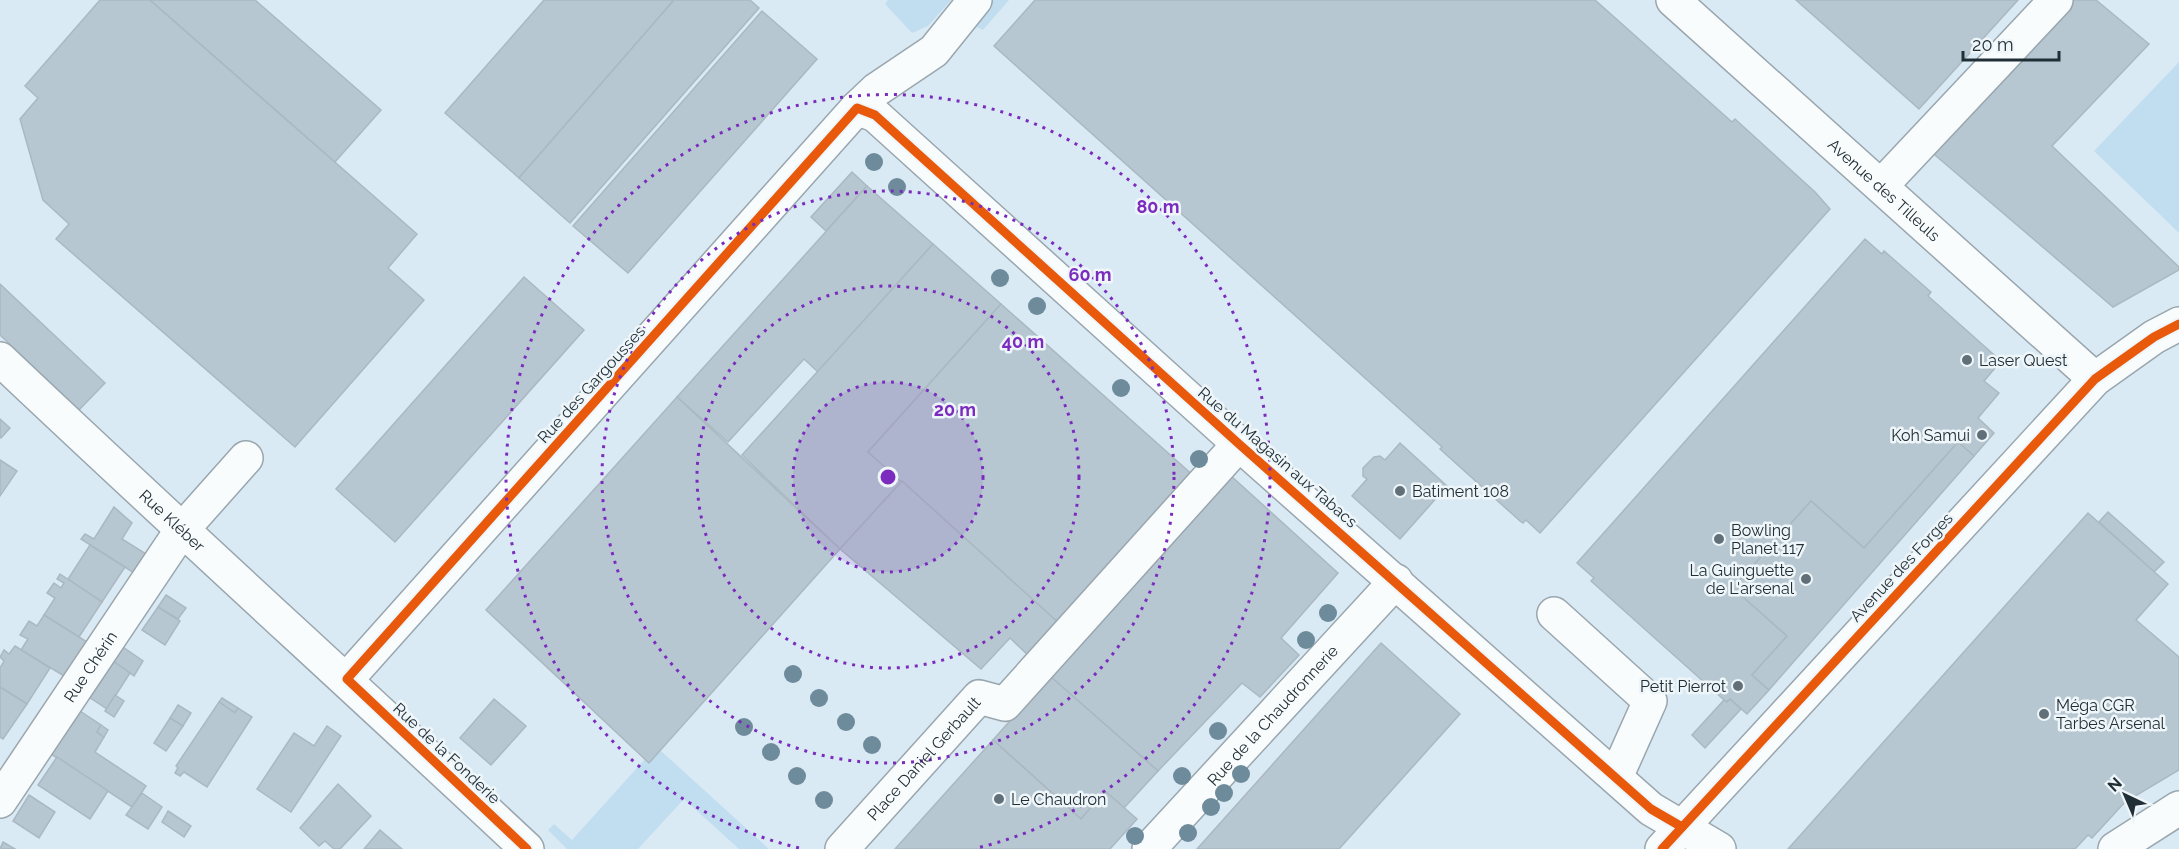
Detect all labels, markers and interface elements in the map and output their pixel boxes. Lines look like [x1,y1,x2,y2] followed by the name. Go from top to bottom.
[1963,24,2059,62] scale bar
[1972,34,2014,55] text: 20 m
[1824,135,1944,245] street label: Avenue des Tilleuls
[1136,196,1180,217] text: 80 m
[1068,264,1112,285] text: 60 m
[534,321,649,447] street label: Rue des Gargousses
[1002,331,1044,352] text: 40 m
[1979,351,2068,370] place label: Laser Quest
[1960,353,1974,367] marker: Laser Quest
[1194,383,1361,532] street label: Rue du Magasin aux Tabacs
[934,399,976,420] text: 20 m
[1891,426,1970,445] place label: Koh Samui
[1975,428,1989,442] marker: Koh Samui
[878,467,898,487] centre of rings
[1412,482,1509,501] place label: Batiment 108
[1393,484,1407,498] marker: Batiment 108
[135,486,209,556] street label: Rue Kléber
[1846,509,1957,626] street label: Avenue des Forges
[1731,521,1805,558] place label: Bowling Planet 117
[1712,532,1726,546] marker: Bowling Planet 117
[1689,561,1795,598] place label: La Guinguette de L'arsenal
[1799,572,1813,586] marker: La Guinguette de L'arsenal
[60,628,121,706] street label: Rue Chérin
[1203,641,1342,790] street label: Rue de la Chaudronnerie
[1640,677,1727,696] place label: Petit Pierrot
[1731,679,1745,693] marker: Petit Pierrot
[863,692,985,824] street label: Place Daniel Gerbault
[2056,696,2166,733] place label: Méga CGR Tarbes Arsenal
[389,699,504,808] street label: Rue de la Fonderie
[2037,707,2051,721] marker: Méga CGR Tarbes Arsenal
[2095,765,2155,825] north arrow
[2104,773,2126,796] text: N
[1011,790,1106,809] place label: Le Chaudron
[992,792,1006,806] marker: Le Chaudron

